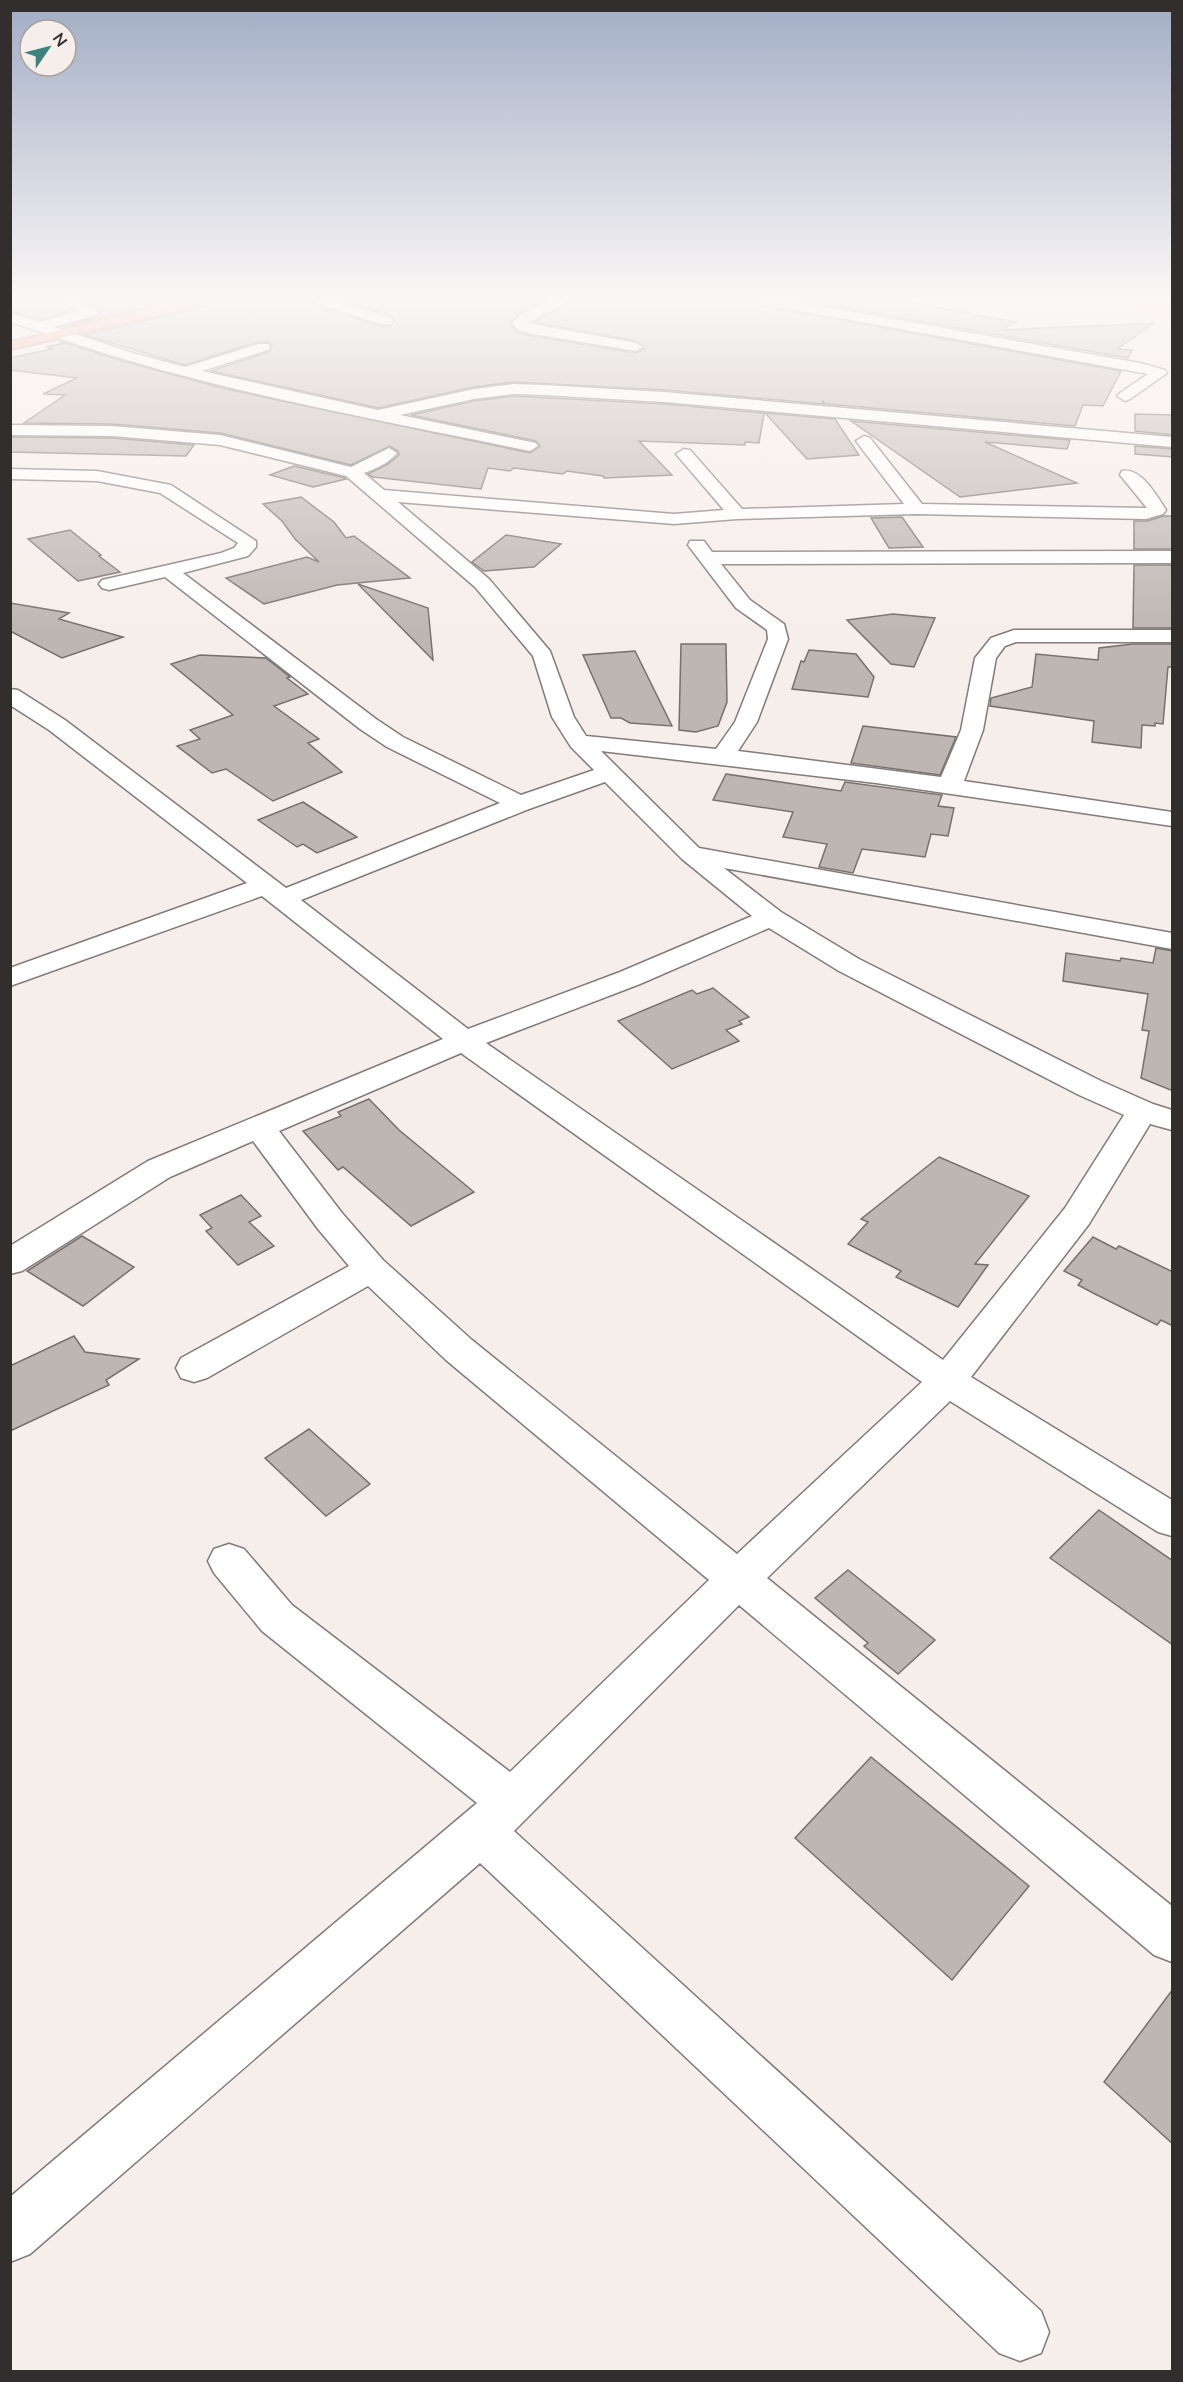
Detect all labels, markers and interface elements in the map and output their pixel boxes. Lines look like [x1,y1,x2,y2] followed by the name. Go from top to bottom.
[18,18,78,78] north arrow
[49,29,72,50] text: N

